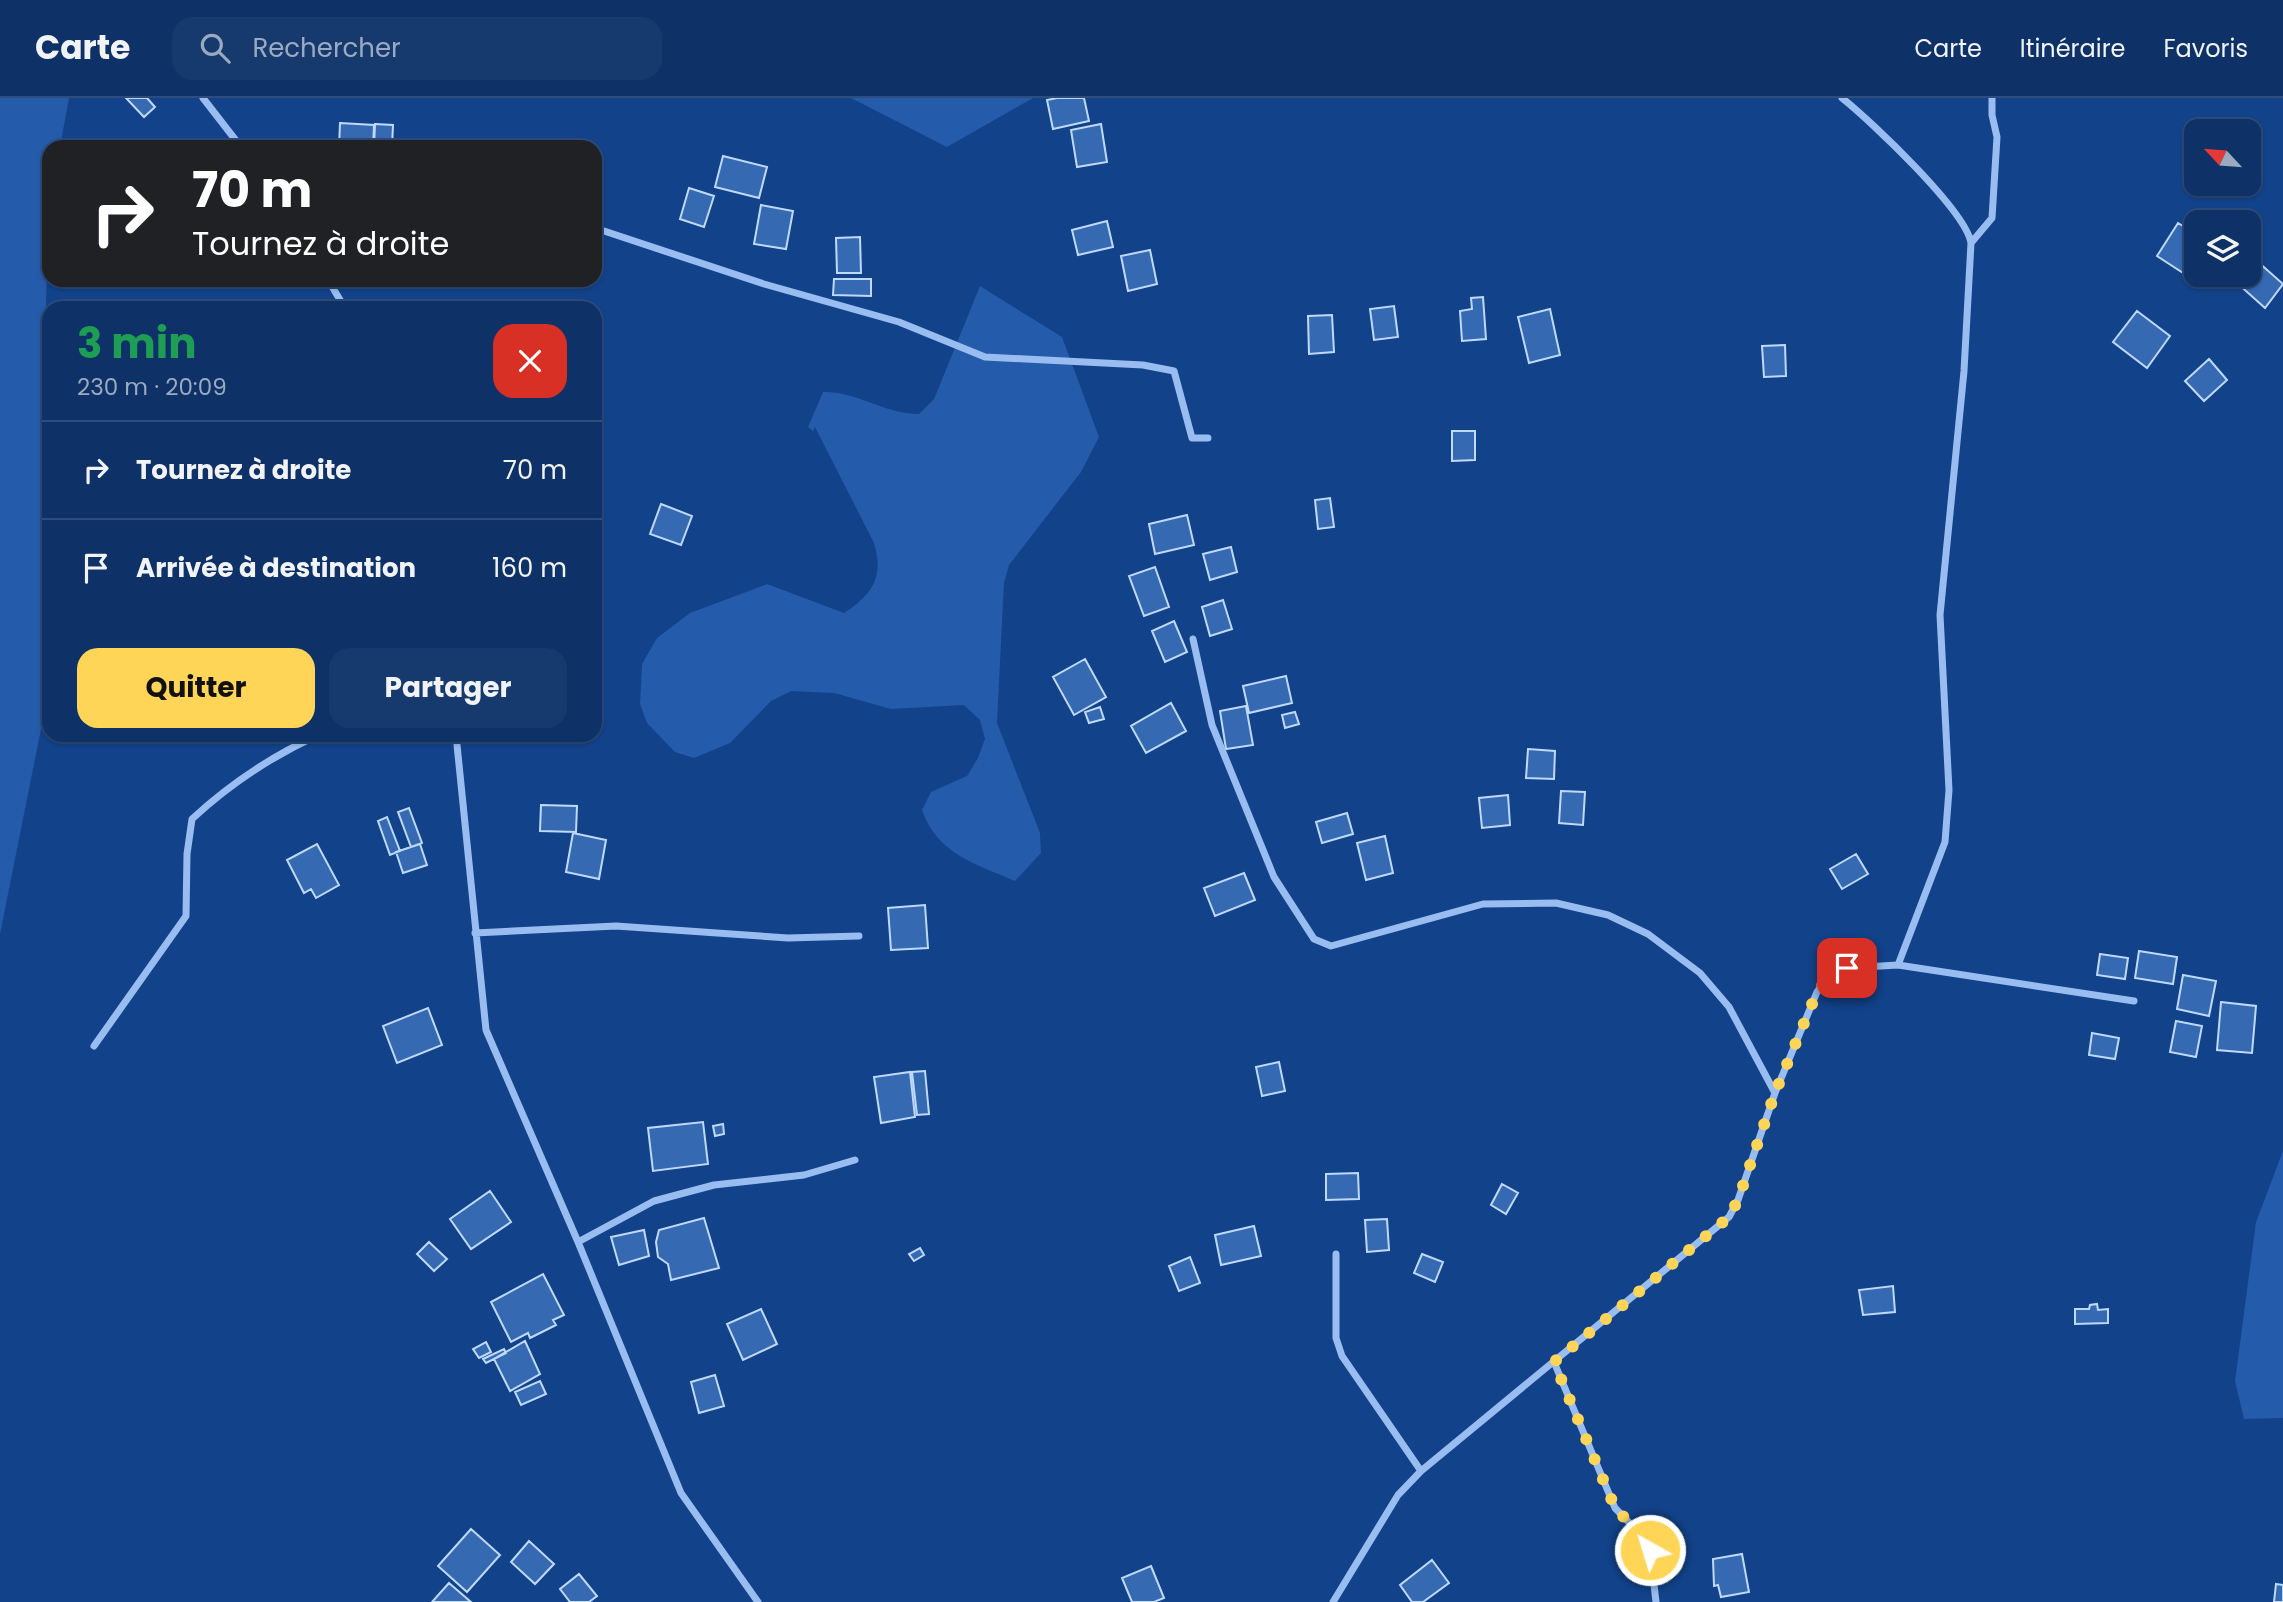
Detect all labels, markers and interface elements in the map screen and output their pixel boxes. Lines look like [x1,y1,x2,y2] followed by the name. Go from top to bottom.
[172,17,662,80] search box
[35,24,130,71] text: Carte
[196,29,234,67] icon: search
[252,30,401,66] text: Rechercher
[1914,32,1982,65] text: Carte
[2020,32,2125,65] text: Itinéraire
[2163,32,2248,65] text: Favoris
[2184,119,2261,196] north arrow
[2184,119,2261,287] map controls
[192,156,312,224] text: 70 m
[77,168,168,259] icon: right
[2184,210,2261,287] button: layers
[192,221,449,266] text: Tournez à droite
[77,314,197,373] text: 3 min
[493,324,567,398] button: close
[77,371,227,403] text: 230 m · 20:09
[77,451,115,489] icon: right
[136,452,351,488] text: Tournez à droite
[503,452,567,488] text: 70 m
[77,549,115,587] icon: arrive
[136,550,416,586] text: Arrivée à destination
[492,550,567,586] text: 160 m
[77,648,315,728] button: Quitter
[329,648,567,728] button: Partager
[1817,938,1877,998] pin
[1828,949,1866,987] icon: arrive
[1613,1513,1687,1587] position arrow

